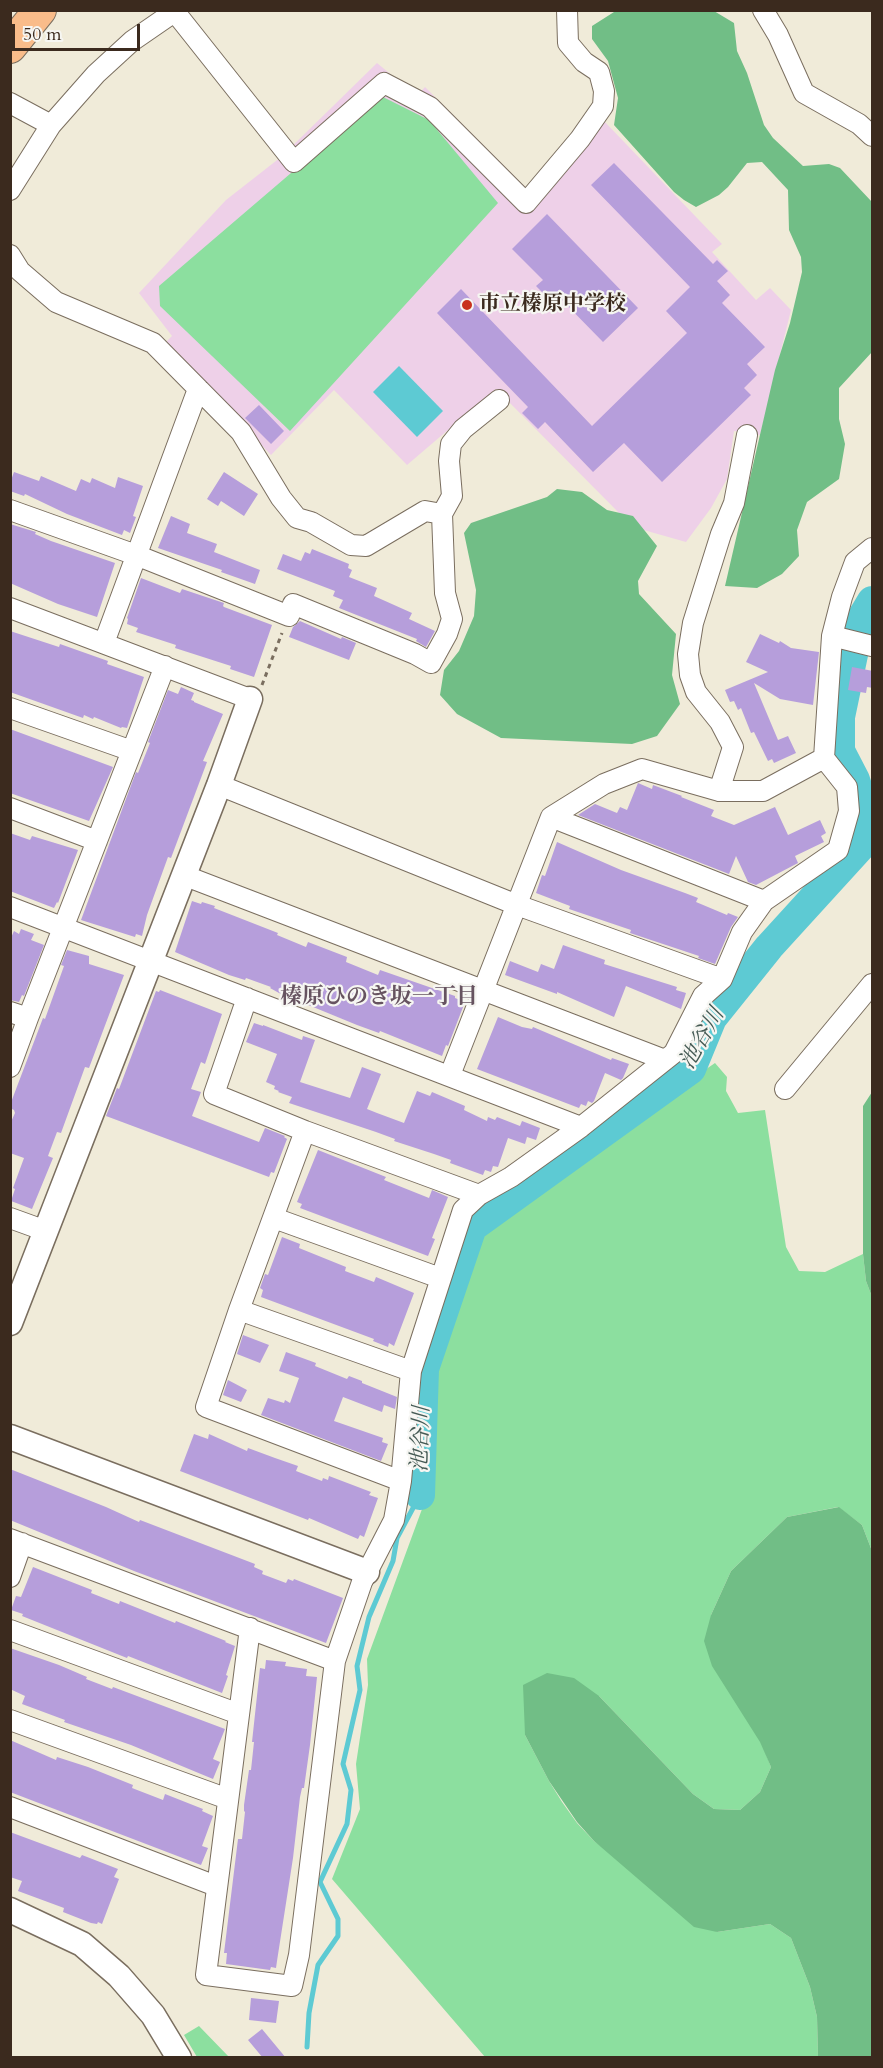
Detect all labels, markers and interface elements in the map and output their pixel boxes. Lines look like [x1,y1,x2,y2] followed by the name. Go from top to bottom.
[15,12,142,50] scale bar
[23,22,62,47] text: 50 m
[479,292,626,318] place label: 市立榛原中学校
[460,298,474,312] marker: 市立榛原中学校
[280,985,478,1011] district label: 榛原ひのき坂一丁目
[675,1004,731,1074] water label: 池谷川
[408,1406,436,1472] water label: 池谷川

